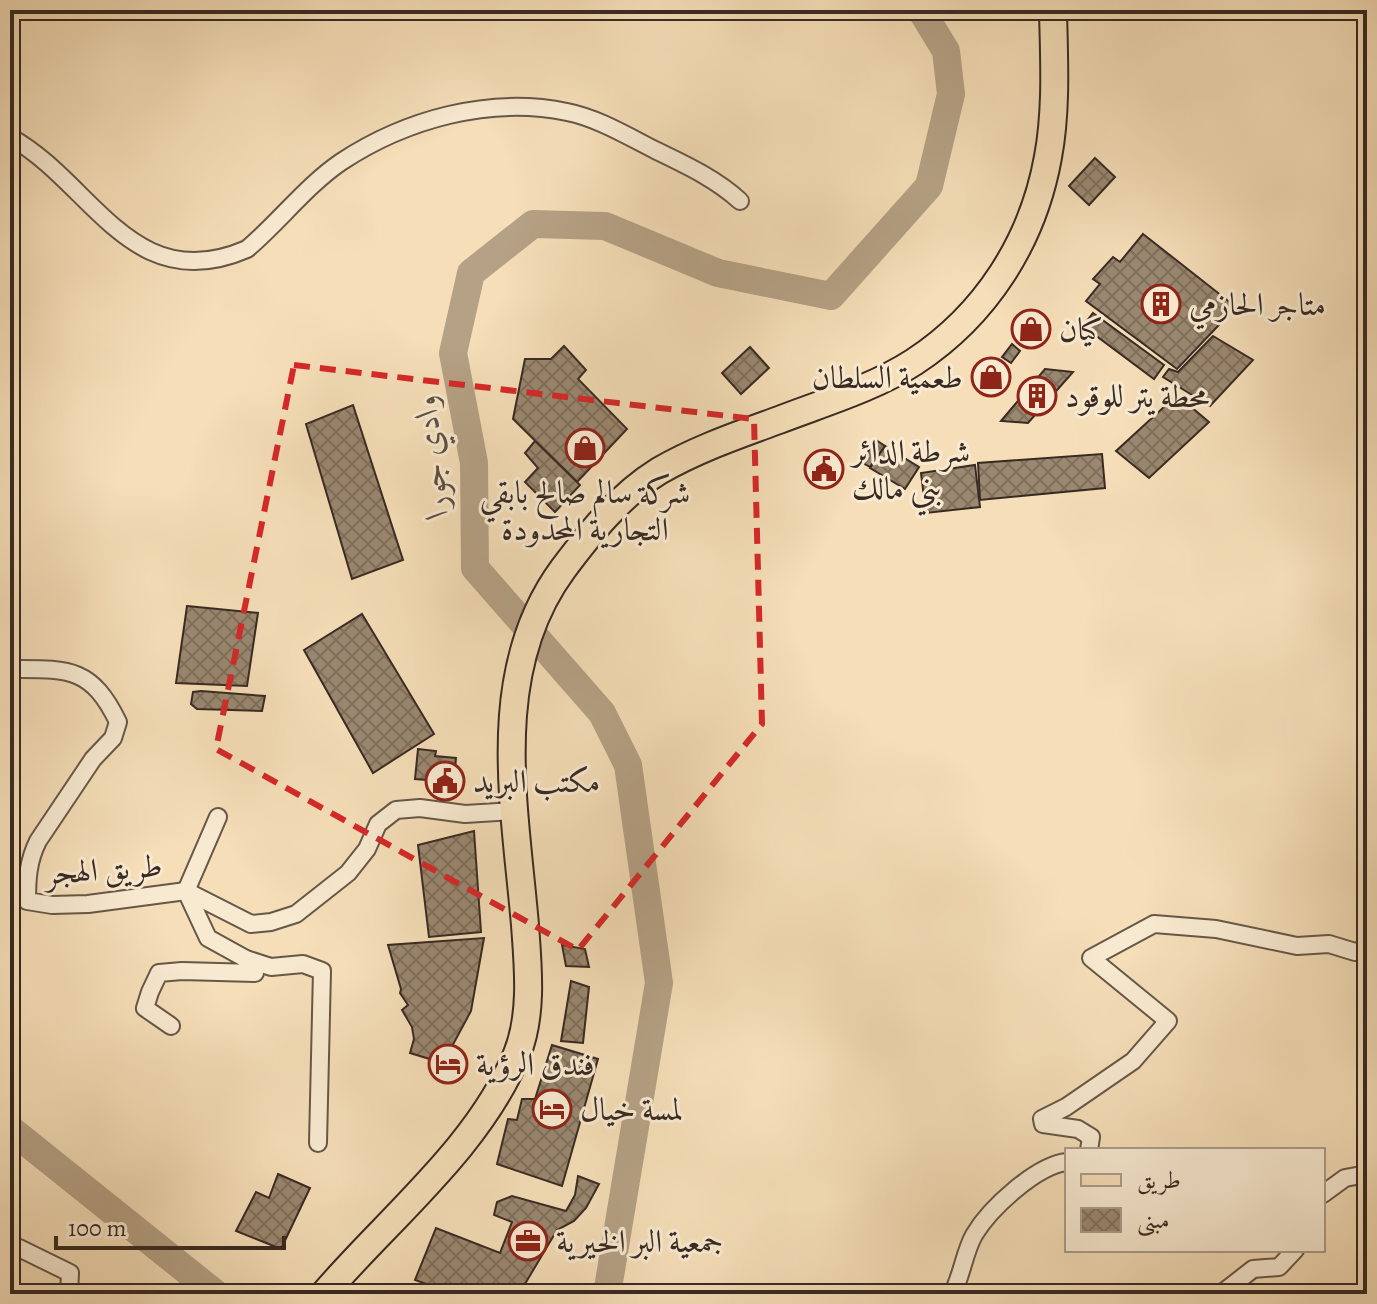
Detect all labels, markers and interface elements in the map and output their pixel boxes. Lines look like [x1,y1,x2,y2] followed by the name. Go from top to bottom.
[1189,282,1326,330] place label: متاجر الحازمي
[1140,283,1182,325] building icon: متاجر الحازمي
[1059,307,1103,351] place label: كيان
[1010,308,1052,350] shop icon: كيان
[812,355,963,399] place label: طعمية السلطان
[970,356,1012,398] shop icon: طعمية السلطان
[1065,374,1209,418] place label: محطة يتر للوقود
[1016,375,1058,417] building icon: محطة يتر للوقود
[401,392,464,522] water label: وادي جورا
[564,427,606,469] shop icon: شركة سالم صالح بابقي التجارية المحدودة
[849,429,970,516] place label: شرطة الدائر بني مالك
[803,448,845,490] public building icon: شرطة الدائر بني مالك
[480,470,690,551] place label: شركة سالم صالح بابقي التجارية المحدودة
[473,759,600,803] place label: مكتب البريد
[424,760,466,802] public building icon: مكتب البريد
[41,843,164,895] street label: طريق الهجر
[476,1042,595,1086] place label: فندق الرؤية
[427,1043,469,1085] hotel icon: فندق الرؤية
[580,1087,683,1131] place label: لمسة خيال
[531,1088,573,1130] hotel icon: لمسة خيال
[1065,1148,1325,1252] legend
[1137,1164,1181,1196] text: طريق
[56,1200,284,1250] scale bar
[1137,1204,1170,1237] text: مبنى
[68,1212,127,1244] text: 100 m
[556,1219,724,1263] place label: جمعية البر الخيرية
[507,1220,549,1262] office icon: جمعية البر الخيرية

